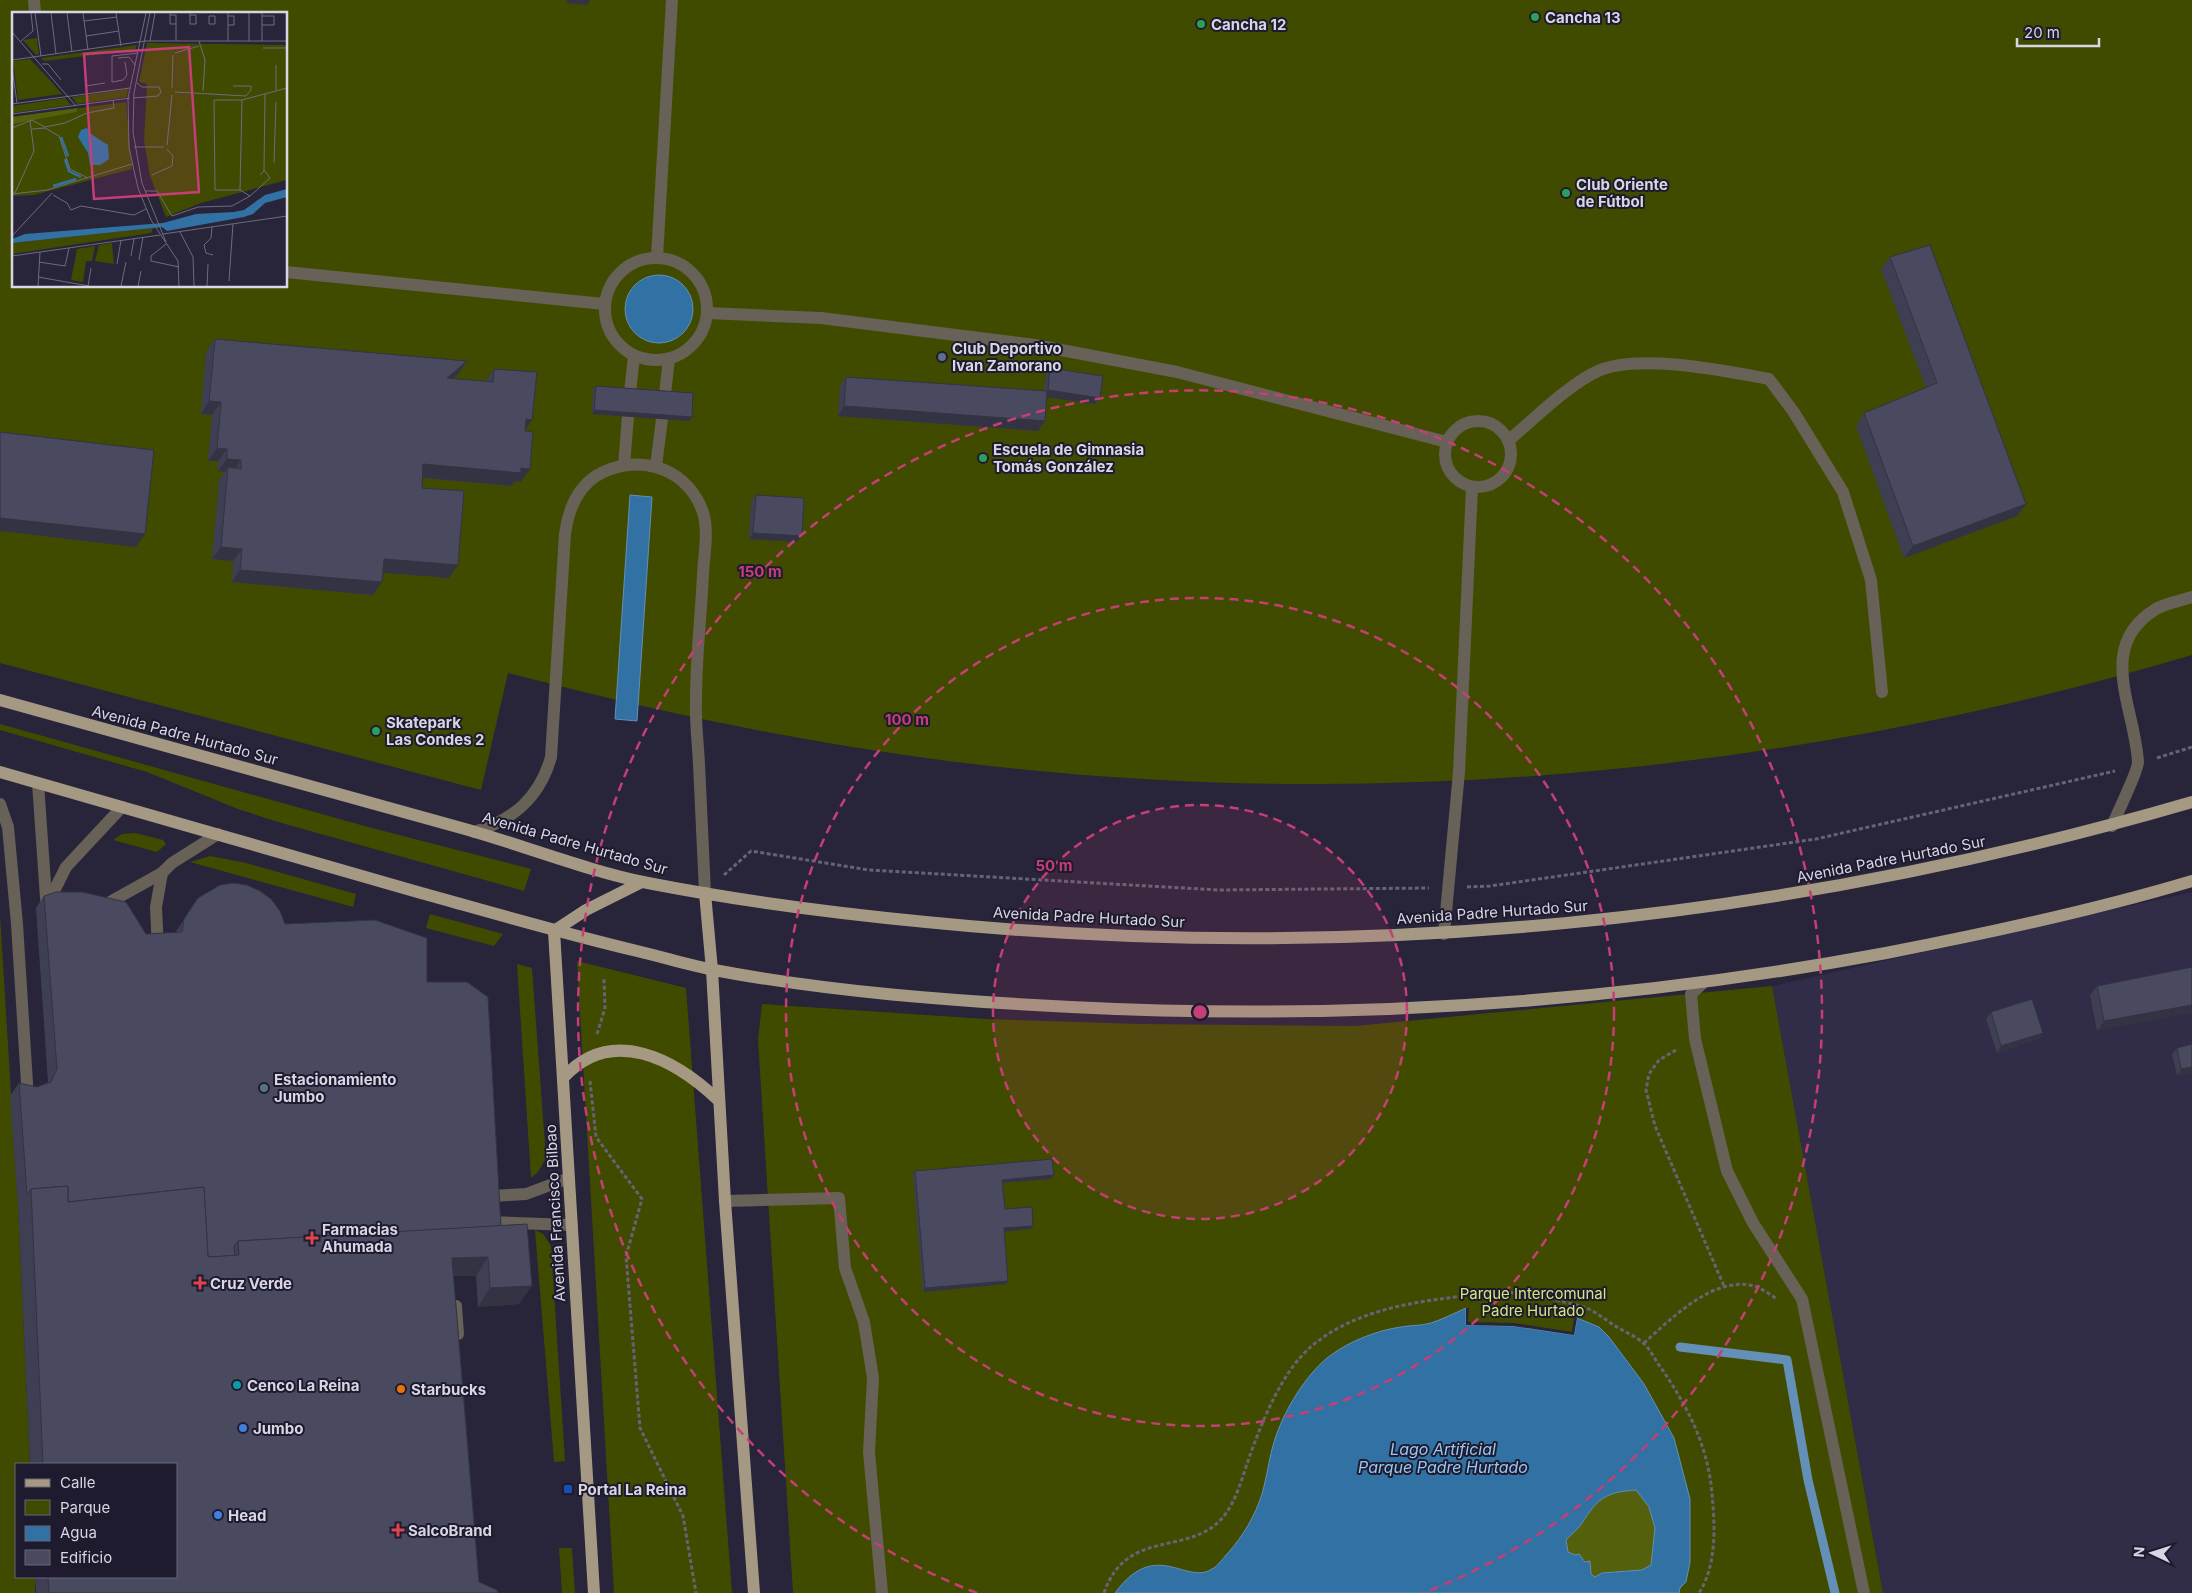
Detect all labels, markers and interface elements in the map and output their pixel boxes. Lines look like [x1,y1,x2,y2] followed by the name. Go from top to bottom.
[1545,8,1621,27] place label: Cancha 13
[1529,11,1541,23] marker: Cancha 13
[12,12,288,288] inset map
[1211,15,1286,34] place label: Cancha 12
[2017,15,2100,47] scale bar
[1195,18,1207,30] marker: Cancha 12
[2024,23,2060,42] text: 20 m
[1576,175,1668,211] place label: Club Oriente de Fútbol
[1560,187,1572,199] marker: Club Oriente de Fútbol
[952,339,1062,375] place label: Club Deportivo Ivan Zamorano
[936,351,948,363] marker: Club Deportivo Ivan Zamorano
[993,440,1144,476] place label: Escuela de Gimnasia Tomás González
[977,452,989,464] marker: Escuela de Gimnasia Tomás González
[738,562,782,581] text: 150 m
[90,701,280,769] street label: Avenida Padre Hurtado Sur
[885,710,929,729] text: 100 m
[386,713,485,749] place label: Skatepark Las Condes 2
[370,725,382,737] marker: Skatepark Las Condes 2
[480,807,670,879] street label: Avenida Padre Hurtado Sur
[1795,831,1987,887] street label: Avenida Padre Hurtado Sur
[1036,856,1072,875] text: 50 m
[1396,896,1589,928] street label: Avenida Padre Hurtado Sur
[993,902,1186,932] street label: Avenida Padre Hurtado Sur
[1191,1003,1209,1021] centre of rings
[274,1070,397,1106] place label: Estacionamiento Jumbo
[258,1082,270,1094] marker: Estacionamiento Jumbo
[541,1124,569,1302] street label: Avenida Francisco Bilbao
[322,1220,398,1256] place label: Farmacias Ahumada
[306,1232,318,1244] marker: Farmacias Ahumada
[210,1274,292,1293] place label: Cruz Verde
[194,1277,206,1289] marker: Cruz Verde
[1460,1284,1606,1320] park label: Parque Intercomunal Padre Hurtado
[247,1376,359,1395] place label: Cenco La Reina
[231,1379,243,1391] marker: Cenco La Reina
[411,1380,486,1399] place label: Starbucks
[395,1383,407,1395] marker: Starbucks
[253,1419,303,1438] place label: Jumbo
[237,1422,249,1434] marker: Jumbo
[1358,1439,1528,1477] water label: Lago Artificial Parque Padre Hurtado
[15,1463,178,1578] legend
[60,1473,95,1492] text: Calle
[578,1480,687,1499] place label: Portal La Reina
[562,1483,574,1495] marker: Portal La Reina
[60,1498,110,1517] text: Parque
[228,1506,266,1525] place label: Head
[212,1509,224,1521] marker: Head
[408,1521,492,1540] place label: SalcoBrand
[60,1523,97,1542] text: Agua
[392,1524,404,1536] marker: SalcoBrand
[2127,1528,2177,1578] north arrow
[2130,1546,2147,1558] text: N
[60,1548,112,1567] text: Edificio

